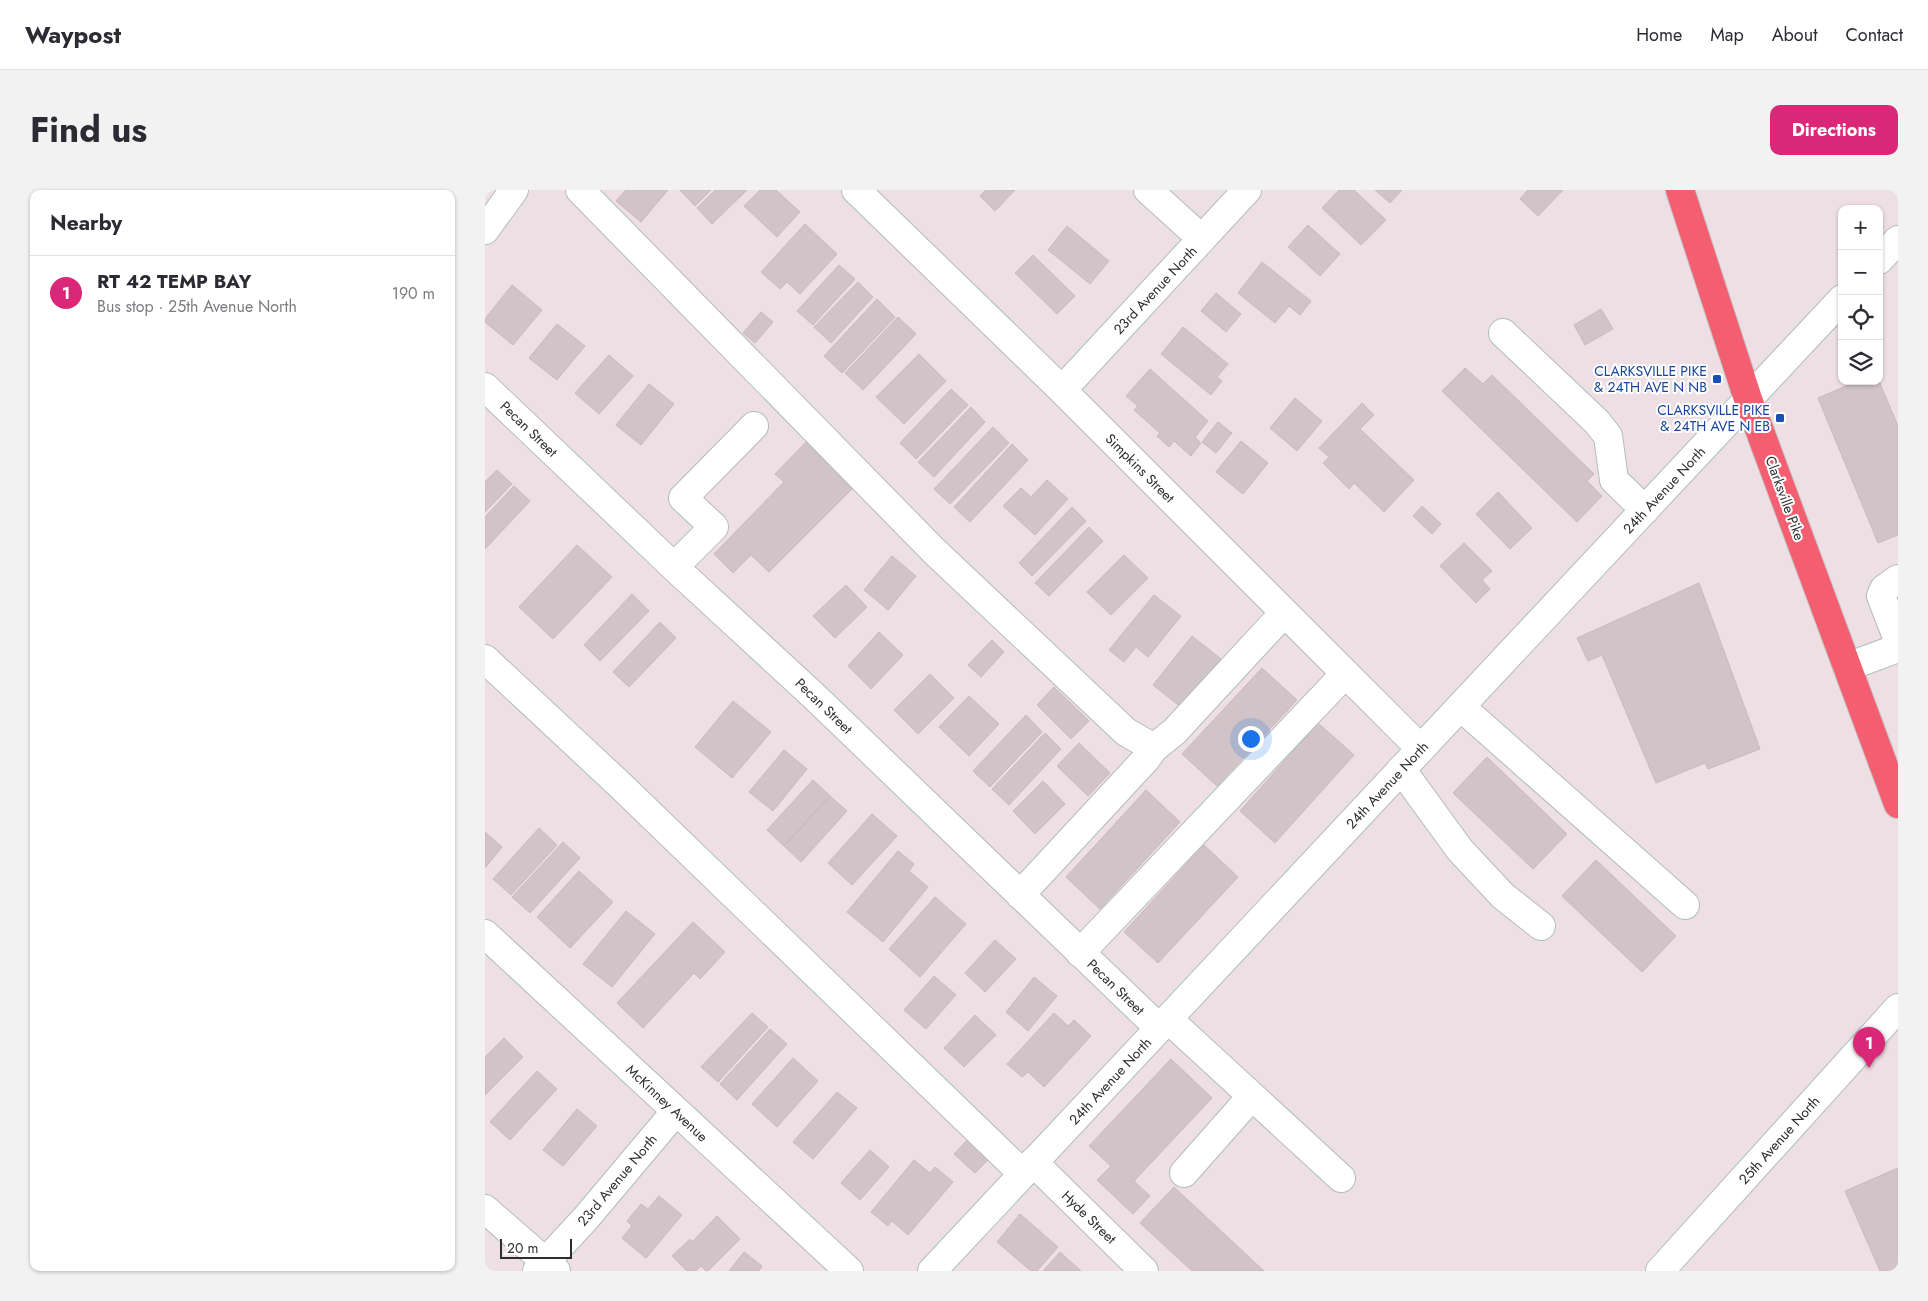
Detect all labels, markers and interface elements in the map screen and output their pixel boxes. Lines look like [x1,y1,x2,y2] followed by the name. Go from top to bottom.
[25,17,121,52] text: Waypost
[1636,22,1682,48] text: Home
[1710,22,1744,48] text: Map
[1772,22,1817,48] text: About
[1845,22,1903,48] text: Contact
[30,105,147,155] text: Find us
[1770,105,1898,155] button: Directions
[1838,205,1883,385] map controls
[1838,205,1883,250] button: +
[50,208,122,238] text: Nearby
[1109,241,1201,339] street label: 23rd Avenue North
[1838,250,1883,295] button: −
[97,268,251,295] text: RT 42 TEMP BAY
[62,282,70,305] text: 1
[392,282,435,305] text: 190 m
[97,295,297,318] text: Bus stop · 25th Avenue North
[1838,295,1883,340] button: locate
[1838,340,1883,385] button: layers
[1594,361,1707,397] place label: CLARKSVILLE PIKE & 24TH AVE N NB
[1711,373,1723,385] marker: CLARKSVILLE PIKE & 24TH AVE N NB
[496,397,563,462] street label: Pecan Street
[1657,400,1770,436] place label: CLARKSVILLE PIKE & 24TH AVE N EB
[1774,412,1786,424] marker: CLARKSVILLE PIKE & 24TH AVE N EB
[1101,429,1180,508] street label: Simpkins Street
[1618,442,1710,538] street label: 24th Avenue North
[1761,453,1809,543] street label: Clarksville Pike
[791,674,858,739] street label: Pecan Street
[1238,726,1264,752] your location
[1341,737,1433,833] street label: 24th Avenue North
[1083,955,1150,1020] street label: Pecan Street
[1853,1027,1885,1068] pin: 1
[1064,1033,1156,1129] street label: 24th Avenue North
[622,1060,712,1146] street label: McKinney Avenue
[1734,1091,1824,1189] street label: 25th Avenue North
[573,1130,661,1230] street label: 23rd Avenue North
[1057,1186,1121,1249] street label: Hyde Street
[500,1236,573,1259] scale bar
[507,1238,539,1258] text: 20 m

